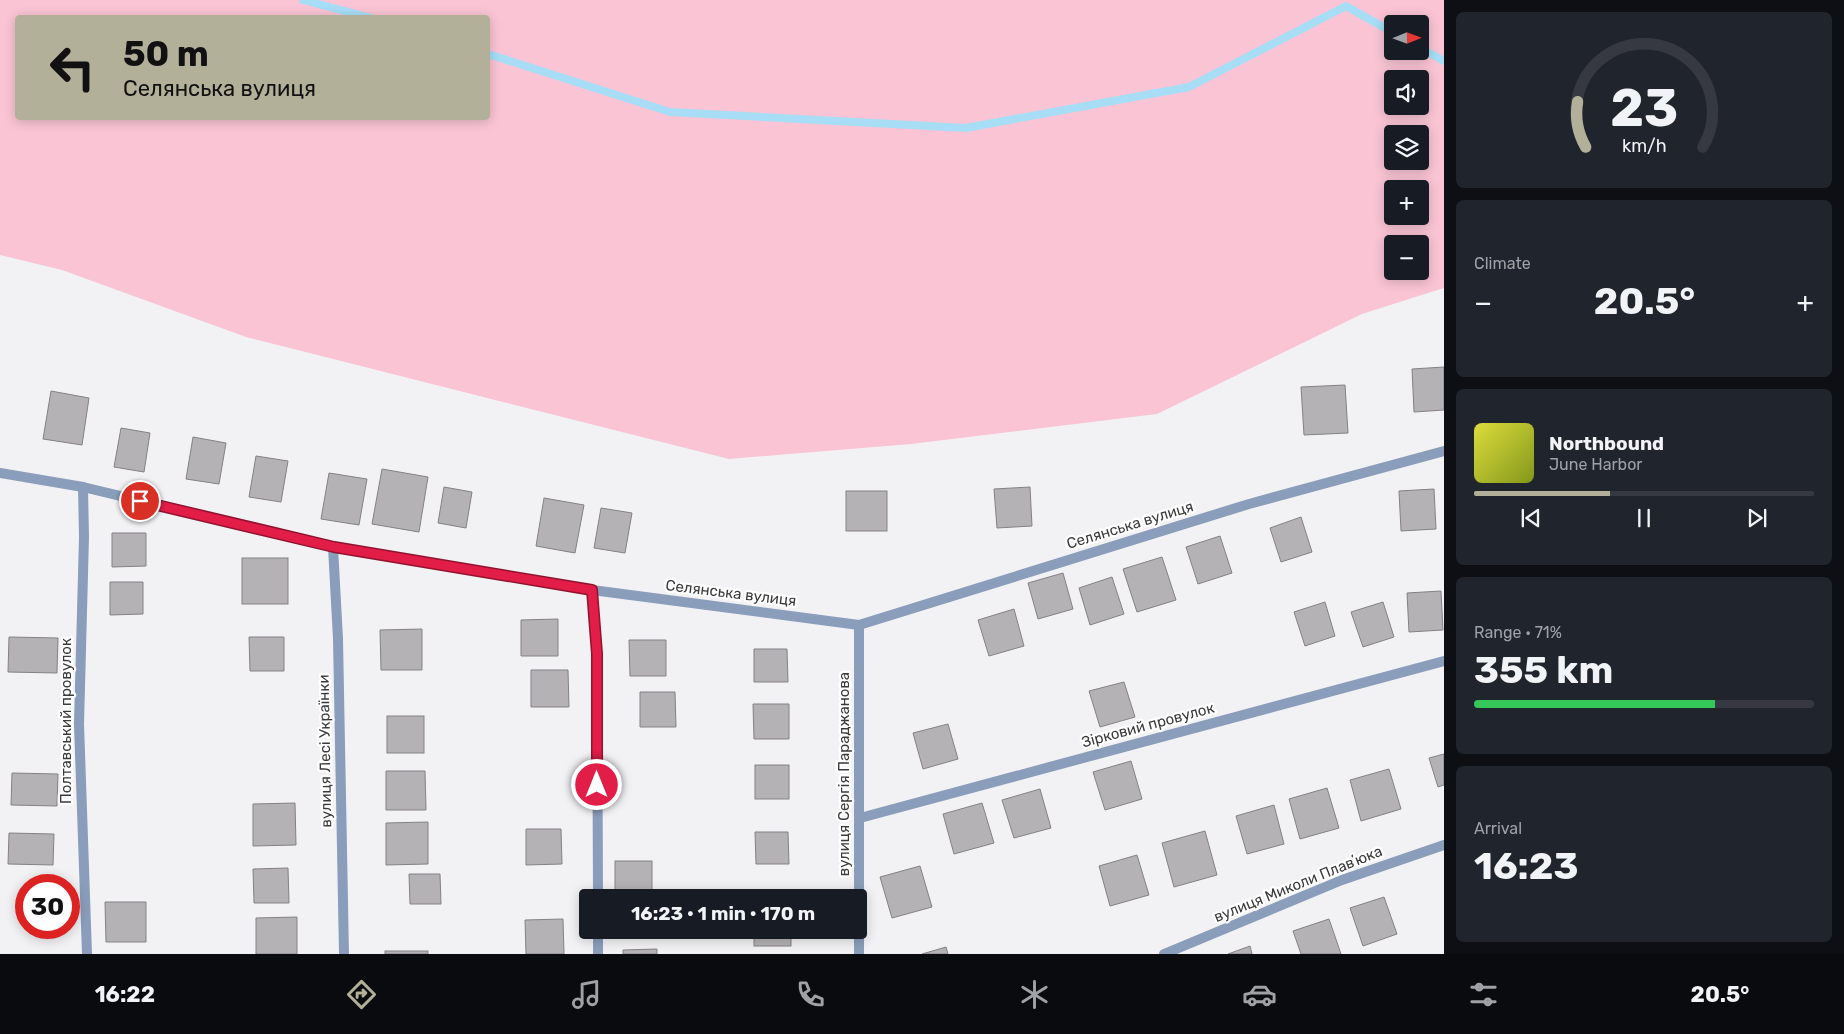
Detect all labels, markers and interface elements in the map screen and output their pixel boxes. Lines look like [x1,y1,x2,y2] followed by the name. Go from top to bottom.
[1384,15,1429,60] north arrow
[1384,15,1429,280] map controls
[123,33,209,75] text: 50 m
[40,35,105,100] icon: left
[1384,70,1429,115] button: sound
[123,75,316,102] text: Селянська вулиця
[1610,77,1678,139] text: 23
[1384,125,1429,170] button: layers
[1622,135,1666,156] text: km/h
[1384,180,1429,225] button: +
[1384,235,1429,280] button: −
[1474,254,1531,273] text: Climate
[1594,278,1695,324] text: 20.5°
[1474,286,1492,319] text: −
[1797,286,1814,319] text: +
[1549,432,1664,455] text: Northbound
[1549,455,1642,474] text: June Harbor
[119,480,161,522] pin
[126,487,154,515] icon: arrive
[1064,497,1196,553] street label: Селянська вулиця
[1517,504,1545,532] icon: previous
[1630,504,1658,532] icon: pause
[1743,504,1771,532] icon: next
[665,576,797,610] street label: Селянська вулиця
[1474,623,1562,642] text: Range · 71%
[57,638,75,804] street label: Полтавський провулок
[1474,647,1613,693] text: 355 km
[835,672,853,876] street label: вулиця Сергія Параджанова
[315,674,335,828] street label: вулиця Лесі Українки
[1080,699,1216,751] street label: Зірковий провулок
[570,758,622,810] position arrow
[1474,819,1522,838] text: Arrival
[1211,842,1385,926] street label: вулиця Миколи Плавʼюка
[1474,843,1578,889] text: 16:23
[15,874,80,939] speed limit sign: 30
[631,902,815,925] text: 16:23 · 1 min · 170 m
[344,977,379,1012] icon: directions
[569,977,604,1012] icon: music
[793,977,828,1012] icon: phone
[1017,977,1052,1012] icon: climate
[1242,977,1277,1012] icon: car
[1466,977,1501,1012] icon: filters
[95,981,155,1008] text: 16:22
[1691,981,1749,1008] text: 20.5°

